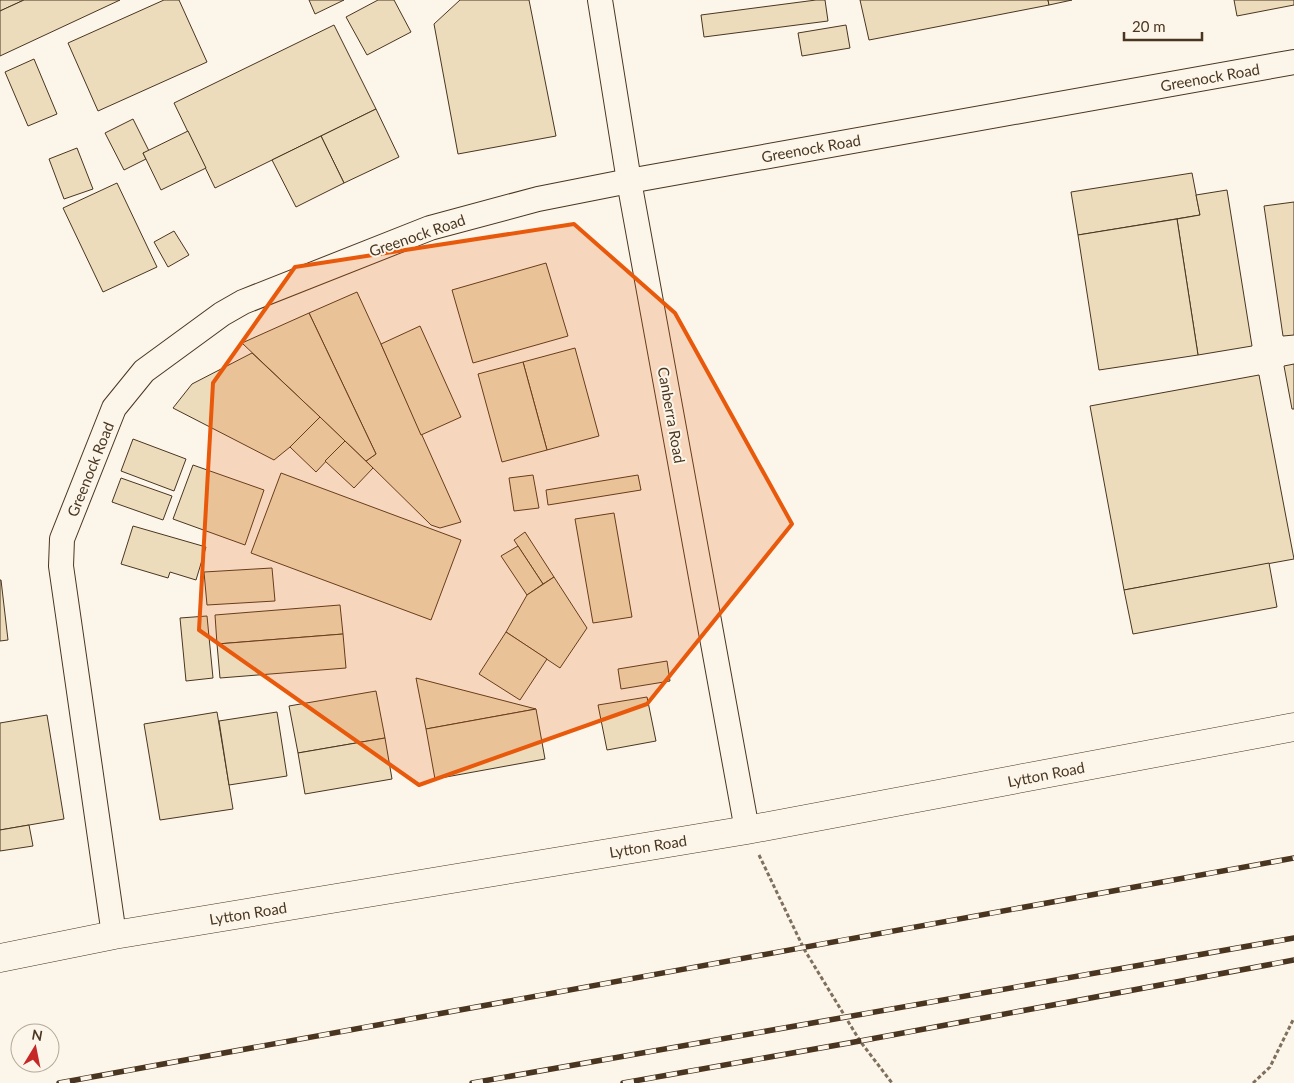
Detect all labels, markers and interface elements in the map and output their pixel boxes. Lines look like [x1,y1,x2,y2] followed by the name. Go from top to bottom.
[1124,10,1202,42] scale bar
[1132,17,1166,35] text: 20 m
[1159,59,1261,95] street label: Greenock Road
[760,130,862,166] street label: Greenock Road
[367,210,467,260] street label: Greenock Road
[655,365,689,465] street label: Canberra Road
[63,419,117,519] street label: Greenock Road
[1006,758,1086,790] street label: Lytton Road
[608,831,688,861] street label: Lytton Road
[208,898,288,928] street label: Lytton Road
[10,1023,60,1073] north arrow
[31,1025,44,1044] text: N

